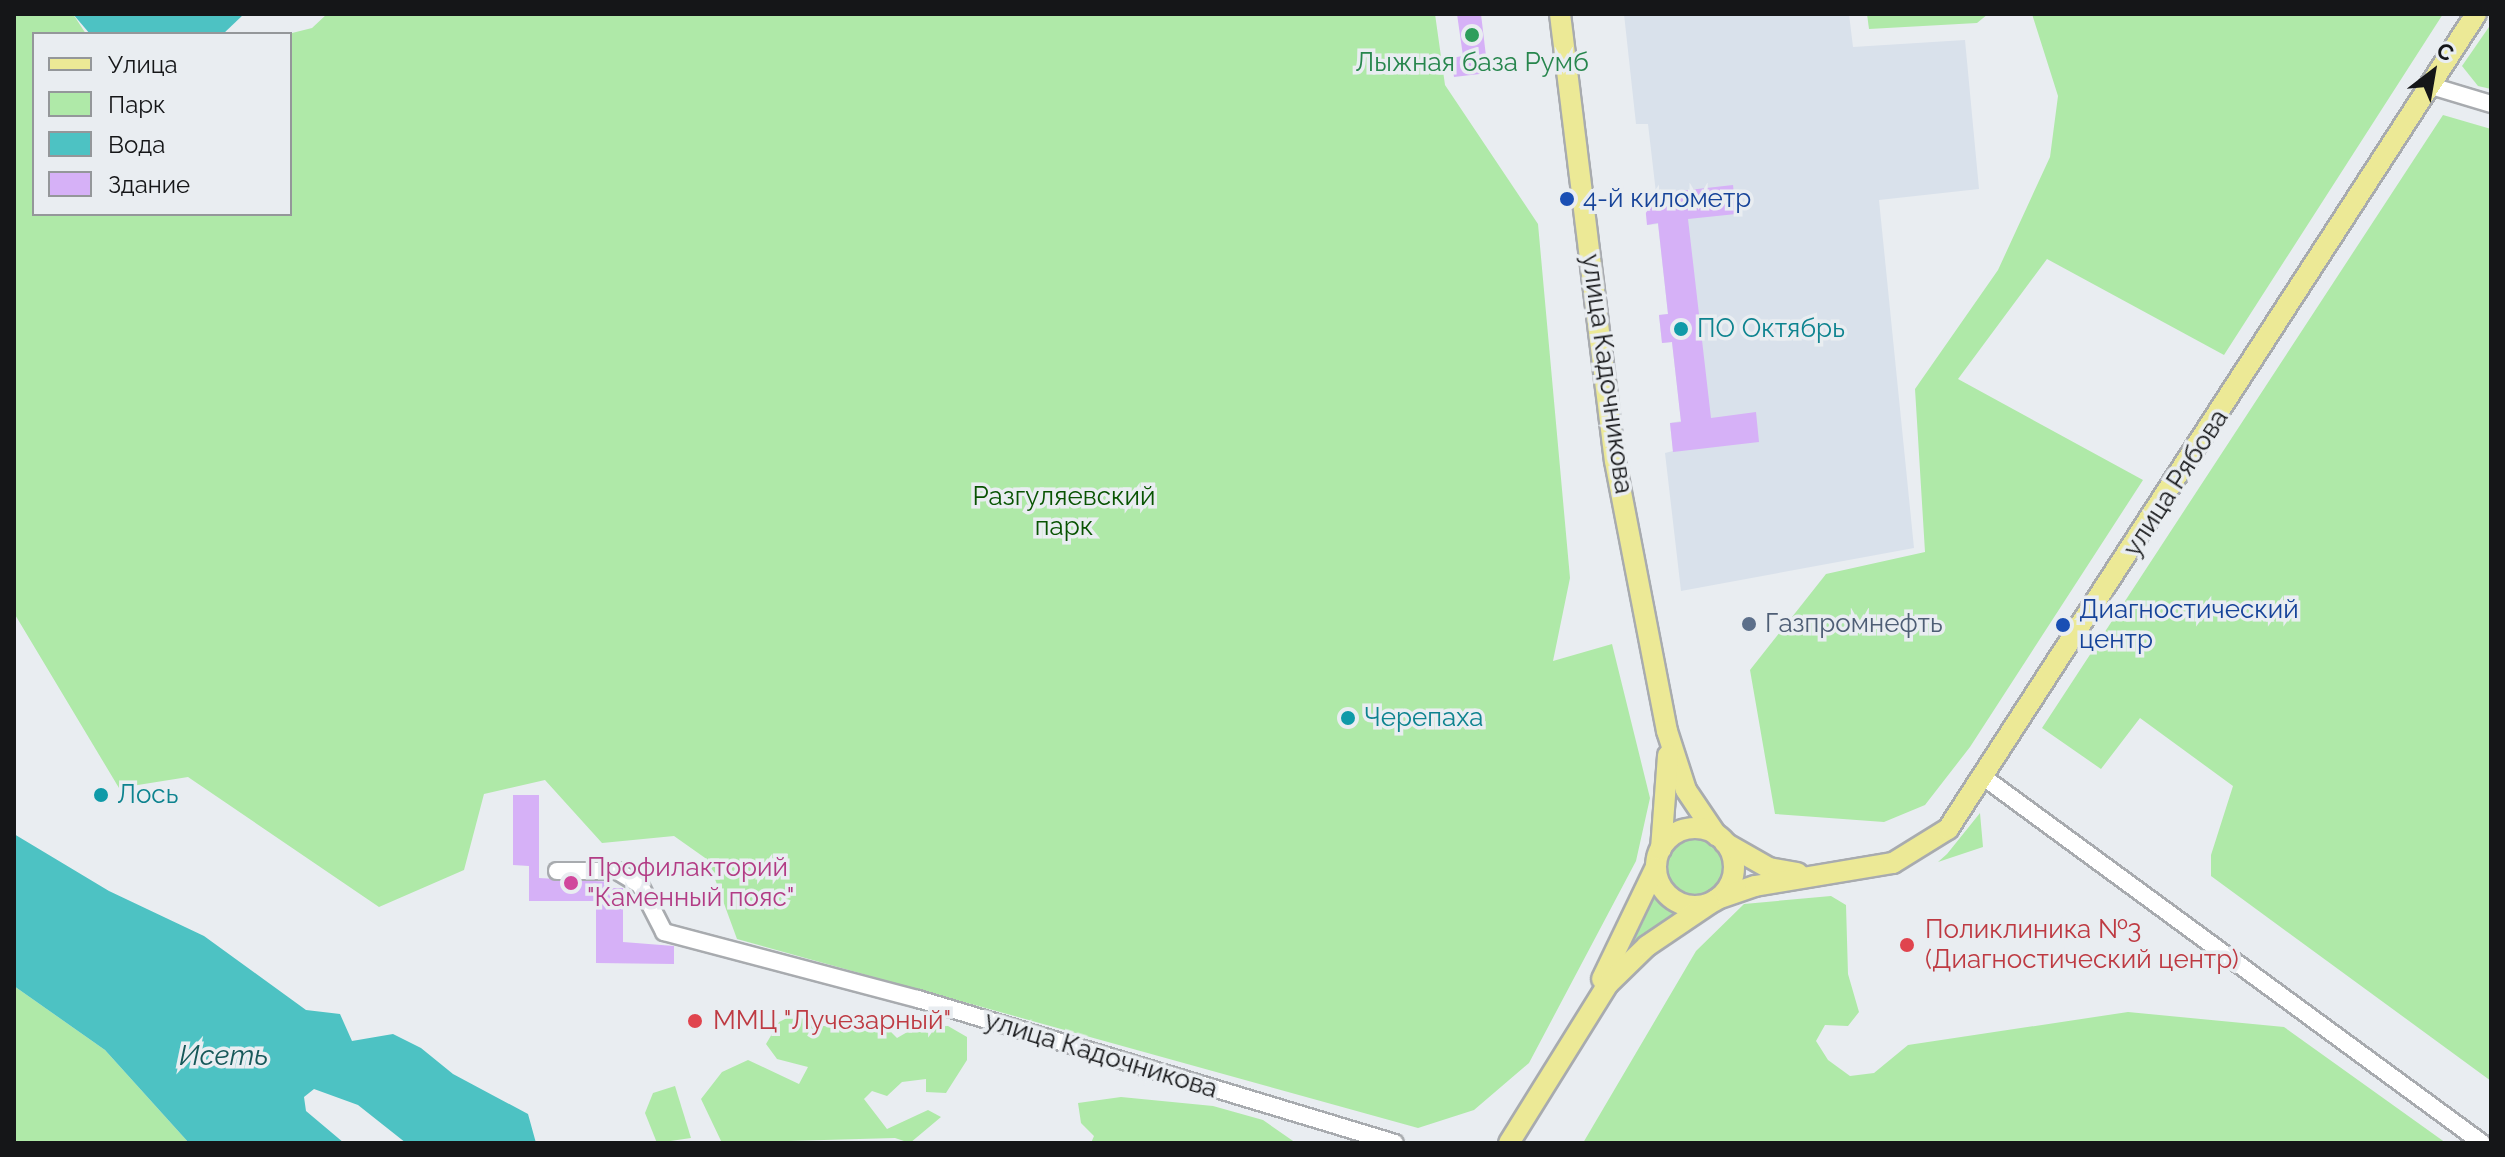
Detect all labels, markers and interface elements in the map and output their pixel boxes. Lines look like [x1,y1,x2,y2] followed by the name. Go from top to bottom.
[1463,26,1481,44] marker: Лыжная база Румб
[32,32,292,216] legend
[2393,32,2473,112] north arrow
[2432,36,2459,66] text: С
[1355,47,1589,79] place label: Лыжная база Румб
[108,50,178,79] text: Улица
[108,90,166,119] text: Парк
[108,130,165,159] text: Вода
[108,170,190,199] text: Здание
[1583,183,1751,215] place label: 4-й километр
[1558,190,1576,208] marker: 4-й километр
[1575,252,1639,496] street label: улица Кадочникова
[1697,313,1845,345] place label: ПО Октябрь
[1672,320,1690,338] marker: ПО Октябрь
[2117,404,2235,562] street label: улица Рябова
[973,481,1155,542] park label: Разгуляевский парк
[2079,594,2299,656] place label: Диагностический центр
[1765,608,1943,640] place label: Газпромнефть
[1740,615,1758,633] marker: Газпромнефть
[2054,616,2072,634] marker: Диагностический центр
[1364,702,1483,734] place label: Черепаха
[1339,709,1357,727] marker: Черепаха
[117,779,178,811] place label: Лось
[92,786,110,804] marker: Лось
[587,852,794,914] place label: Профилакторий "Каменный пояс"
[562,874,580,892] marker: Профилакторий "Каменный пояс"
[1925,914,2239,976] place label: Поликлиника №3 (Диагностический центр)
[1896,934,1918,956] marker: Поликлиника №3 (Диагностический центр)
[713,1005,952,1037] place label: ММЦ "Лучезарный"
[981,1005,1221,1105] street label: улица Кадочникова
[684,1010,706,1032] marker: ММЦ "Лучезарный"
[179,1039,269,1073] water label: Исеть

